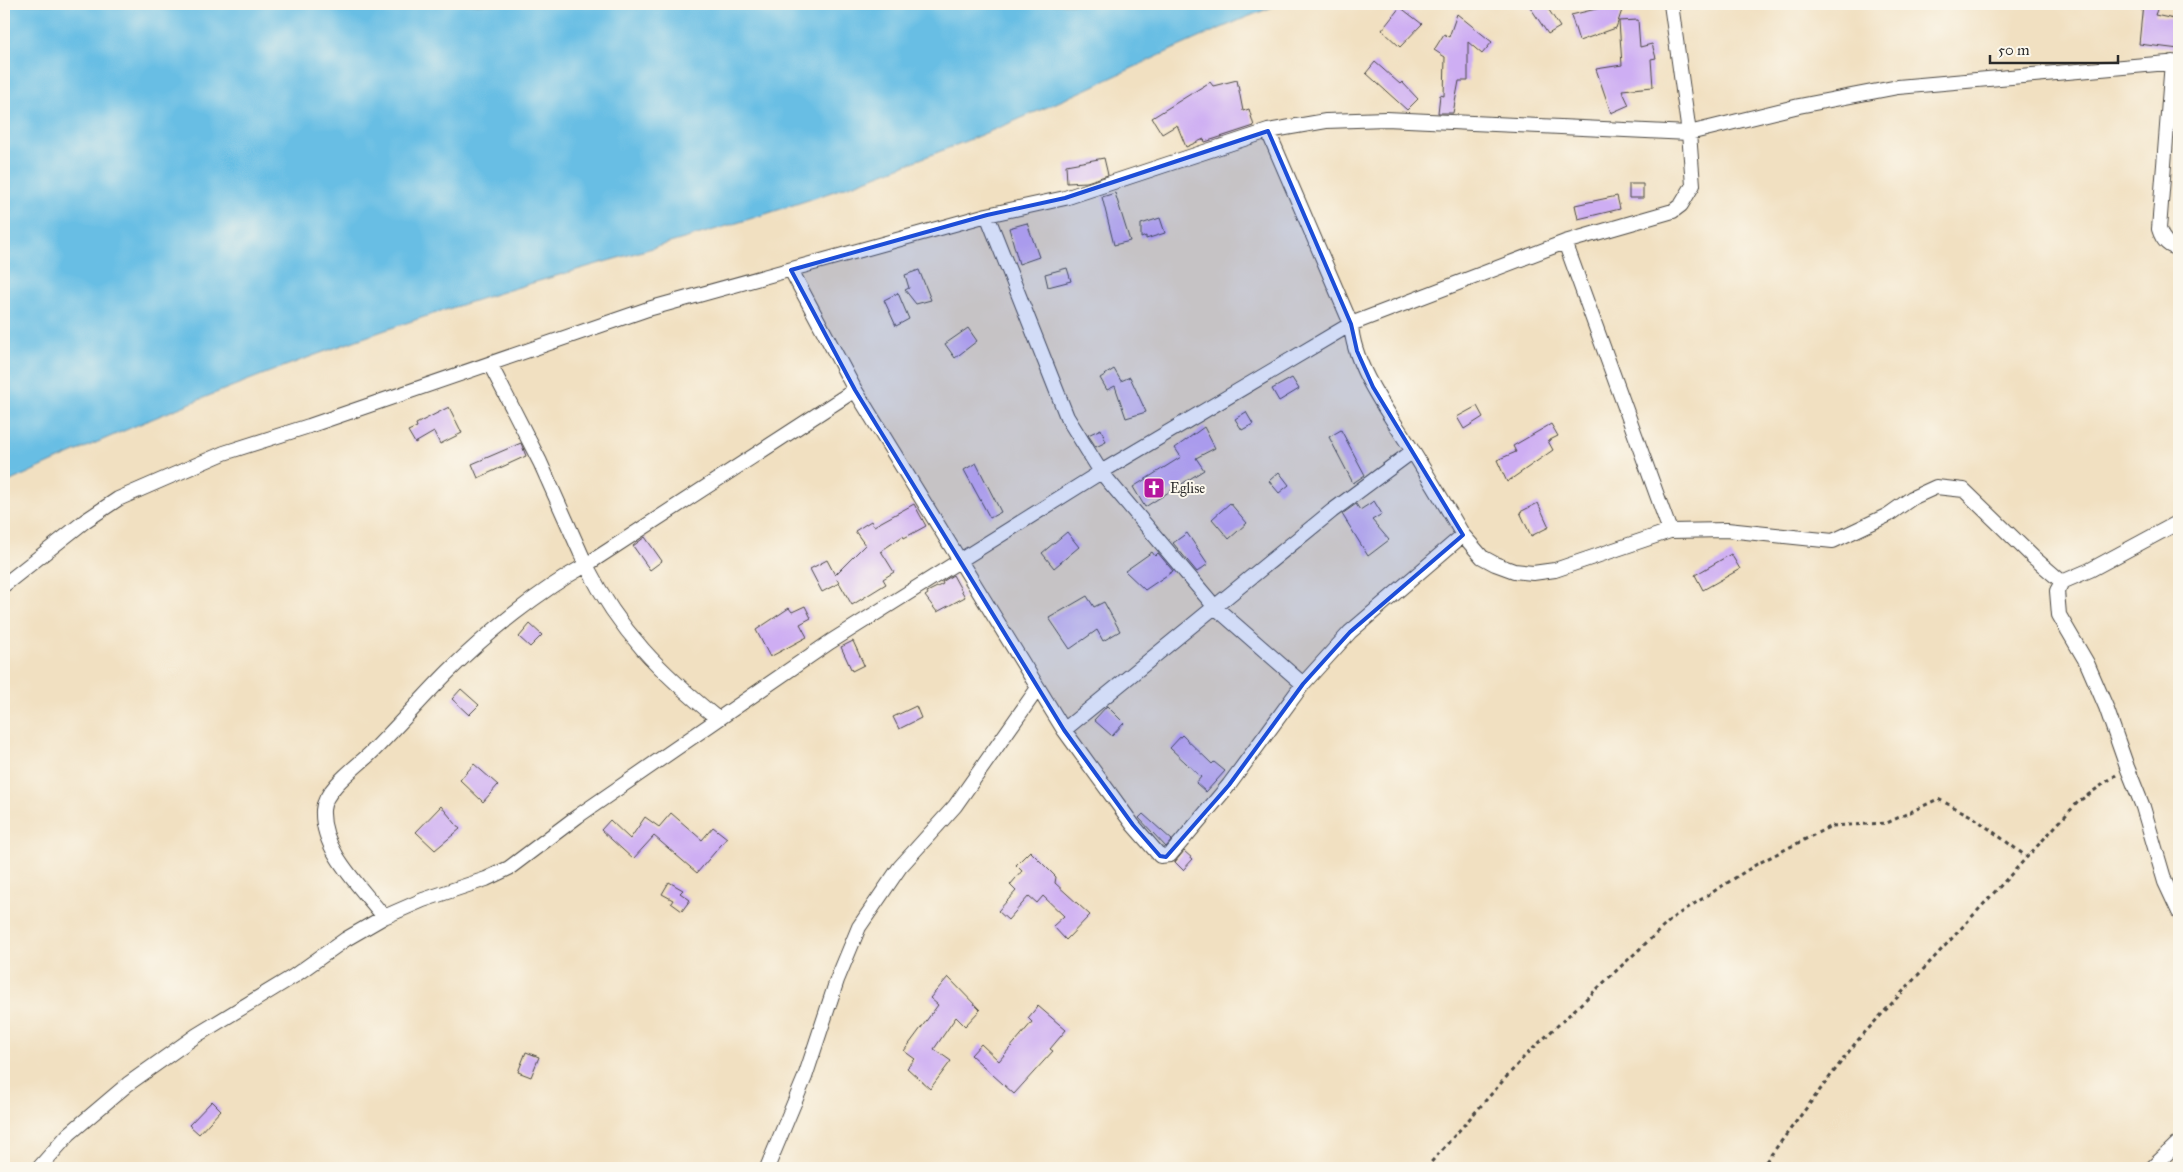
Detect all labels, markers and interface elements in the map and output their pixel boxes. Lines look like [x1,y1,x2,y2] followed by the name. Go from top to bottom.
[1990,32,2118,64] scale bar
[1998,41,2030,59] text: 50 m
[1142,476,1166,500] church icon: Eglise
[1170,480,1205,497] place label: Eglise

